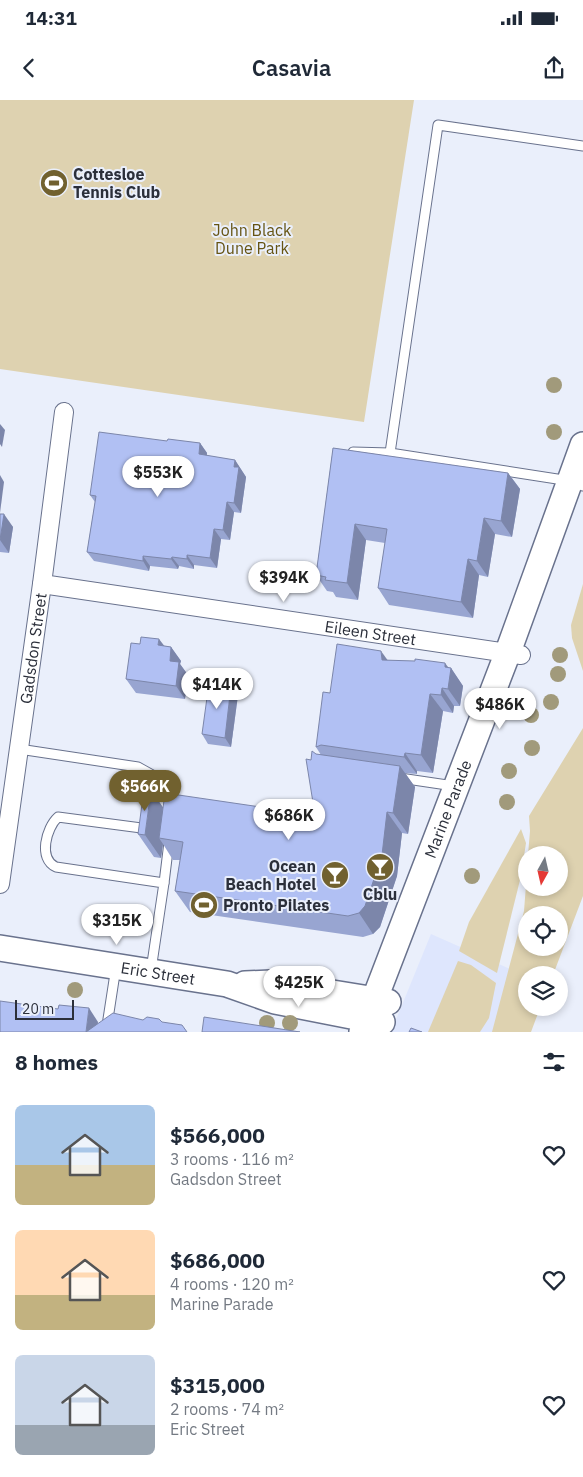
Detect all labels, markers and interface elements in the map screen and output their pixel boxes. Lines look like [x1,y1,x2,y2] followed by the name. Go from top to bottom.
[25,6,77,30] text: 14:31
[252,53,331,82] text: Casavia
[15,54,43,82] icon: back
[540,54,568,82] icon: share
[73,164,161,202] place label: Cottesloe Tennis Club
[39,168,69,198] sports icon: Cottesloe Tennis Club
[213,220,292,258] park label: John Black Dune Park
[123,456,193,498] pin: $553K
[133,462,183,482] text: $553K
[249,560,319,603] pin: $394K
[259,567,309,587] text: $394K
[15,592,51,705] street label: Gadsdon Street
[323,616,417,649] street label: Eileen Street
[182,668,252,710] pin: $414K
[192,674,242,694] text: $414K
[465,688,535,730] pin: $486K
[475,694,525,714] text: $486K
[420,757,476,861] street label: Marine Parade
[110,770,180,812] pin: $566K
[120,776,170,796] text: $566K
[254,798,324,841] pin: $686K
[264,805,314,825] text: $686K
[518,846,568,896] north arrow
[518,846,568,1016] map controls
[365,852,395,882] bar icon: Cblu
[225,856,316,894] place label: Ocean Beach Hotel
[320,860,350,890] bar icon: Ocean Beach Hotel
[363,884,397,904] place label: Cblu
[189,890,219,920] sports icon: Pronto Pilates
[223,895,329,915] place label: Pronto Pilates
[82,904,152,946] pin: $315K
[518,906,568,956] button: locate
[92,910,142,930] text: $315K
[119,957,197,989] street label: Eric Street
[264,966,334,1008] pin: $425K
[518,966,568,1016] button: layers
[274,972,324,992] text: $425K
[15,997,74,1020] scale bar
[22,1000,54,1018] text: 20 m
[15,1048,98,1076] text: 8 homes
[540,1048,568,1076] icon: filters
[170,1121,265,1149] text: $566,000
[55,1125,115,1185] icon: home
[540,1141,568,1169] icon: heart
[170,1149,294,1169] text: 3 rooms · 116 m²
[170,1169,282,1189] text: Gadsdon Street
[170,1246,265,1274] text: $686,000
[55,1250,115,1310] icon: home
[540,1266,568,1294] icon: heart
[170,1274,294,1294] text: 4 rooms · 120 m²
[170,1294,274,1314] text: Marine Parade
[170,1371,265,1399] text: $315,000
[55,1375,115,1435] icon: home
[540,1391,568,1419] icon: heart
[170,1399,284,1419] text: 2 rooms · 74 m²
[170,1419,245,1439] text: Eric Street

